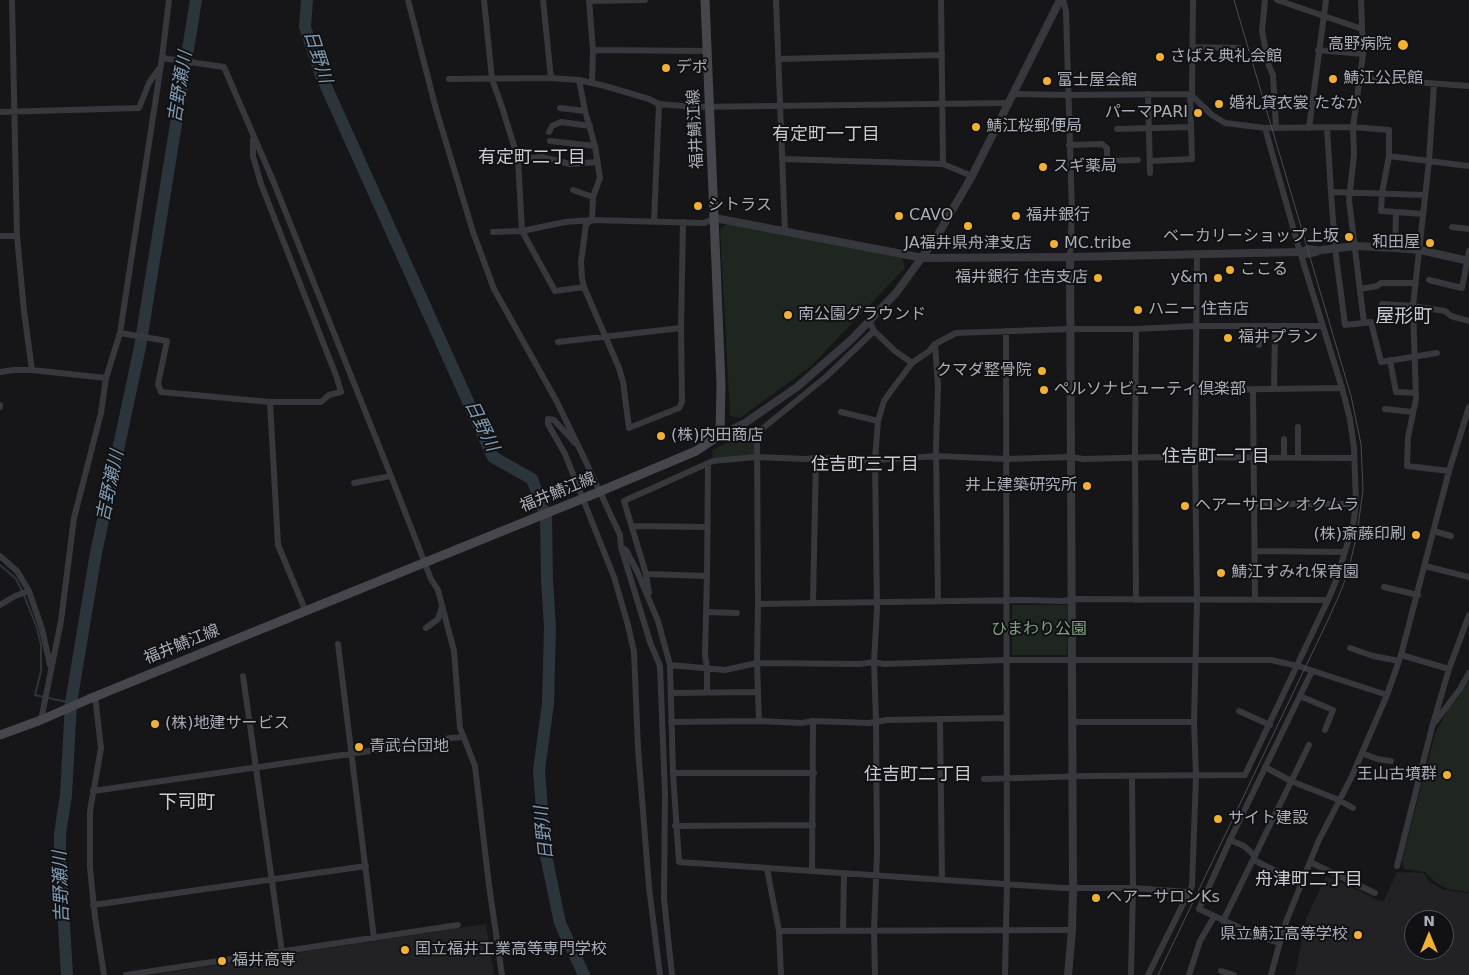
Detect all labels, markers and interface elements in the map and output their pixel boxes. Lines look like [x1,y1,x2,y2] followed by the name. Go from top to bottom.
[298,28,336,86] water label: 日野川
[1328,35,1392,55] place label: 高野病院
[1396,38,1410,52] marker: 高野病院
[1170,47,1282,67] place label: さばえ典礼会館
[165,50,197,124] water label: 吉野瀬川
[1154,51,1166,63] marker: さばえ典礼会館
[676,58,708,78] place label: デポ
[660,62,672,74] marker: デポ
[1343,69,1423,89] place label: 鯖江公民館
[1057,71,1137,91] place label: 富士屋会館
[1327,73,1339,85] marker: 鯖江公民館
[1041,75,1053,87] marker: 富士屋会館
[684,89,708,169] street label: 福井鯖江線
[1229,94,1362,114] place label: 婚礼貸衣裳 たなか
[1213,98,1225,110] marker: 婚礼貸衣裳 たなか
[1105,103,1188,123] place label: パーマPARI
[1192,107,1204,119] marker: パーマPARI
[986,117,1082,137] place label: 鯖江桜郵便局
[970,121,982,133] marker: 鯖江桜郵便局
[772,124,880,146] district label: 有定町一丁目
[478,147,586,169] district label: 有定町二丁目
[1053,157,1117,177] place label: スギ薬局
[1037,161,1049,173] marker: スギ薬局
[708,196,772,216] place label: シトラス
[692,200,704,212] marker: シトラス
[909,206,953,226] place label: CAVO
[1026,206,1090,226] place label: 福井銀行
[893,210,905,222] marker: CAVO
[1010,210,1022,222] marker: 福井銀行
[962,220,974,232] marker: JA福井県舟津支店
[1163,227,1339,247] place label: ベーカリーショップ上坂
[1343,231,1355,243] marker: ベーカリーショップ上坂
[1372,233,1420,253] place label: 和田屋
[904,234,1032,254] place label: JA福井県舟津支店
[1064,234,1131,254] place label: MC.tribe
[1424,237,1436,249] marker: 和田屋
[1048,238,1060,250] marker: MC.tribe
[1240,260,1288,280] place label: ここる
[1224,264,1236,276] marker: ここる
[955,268,1088,288] place label: 福井銀行 住吉支店
[1170,268,1208,288] place label: y&m
[1092,272,1104,284] marker: 福井銀行 住吉支店
[1212,272,1224,284] marker: y&m
[1148,300,1249,320] place label: ハニー 住吉店
[1132,304,1144,316] marker: ハニー 住吉店
[798,305,926,325] place label: 南公園グラウンド
[1376,306,1432,328] district label: 屋形町
[782,309,794,321] marker: 南公園グラウンド
[1238,328,1318,348] place label: 福井プラン
[1222,332,1234,344] marker: 福井プラン
[936,361,1032,381] place label: クマダ整骨院
[1036,365,1048,377] marker: クマダ整骨院
[1054,380,1246,400] place label: ペルソナビューティ倶楽部
[1038,384,1050,396] marker: ペルソナビューティ倶楽部
[459,397,503,455] water label: 日野川
[671,426,763,446] place label: (株)内田商店
[655,430,667,442] marker: (株)内田商店
[1162,446,1270,468] district label: 住吉町一丁目
[93,449,129,523] water label: 吉野瀬川
[811,454,919,476] district label: 住吉町三丁目
[517,469,599,517] street label: 福井鯖江線
[965,476,1077,496] place label: 井上建築研究所
[1081,480,1093,492] marker: 井上建築研究所
[1195,496,1359,516] place label: ヘアーサロン オクムラ
[1179,500,1191,512] marker: ヘアーサロン オクムラ
[1314,525,1406,545] place label: (株)斎藤印刷
[1410,529,1422,541] marker: (株)斎藤印刷
[1231,563,1359,583] place label: 鯖江すみれ保育園
[1215,567,1227,579] marker: 鯖江すみれ保育園
[991,620,1087,640] park label: ひまわり公園
[141,621,223,669] street label: 福井鯖江線
[165,714,289,734] place label: (株)地建サービス
[149,718,161,730] marker: (株)地建サービス
[369,737,449,757] place label: 青武台団地
[353,741,365,753] marker: 青武台団地
[864,764,972,786] district label: 住吉町二丁目
[1357,765,1437,785] place label: 王山古墳群
[1441,769,1453,781] marker: 王山古墳群
[159,792,215,814] district label: 下司町
[531,805,559,861] water label: 日野川
[1228,809,1308,829] place label: サイト建設
[1212,813,1224,825] marker: サイト建設
[50,851,74,923] water label: 吉野瀬川
[1255,869,1363,891] district label: 舟津町二丁目
[1106,888,1220,908] place label: ヘアーサロンKs
[1090,892,1102,904] marker: ヘアーサロンKs
[1404,910,1454,960] north arrow
[1423,913,1435,929] text: N
[1220,925,1348,945] place label: 県立鯖江高等学校
[1352,929,1364,941] marker: 県立鯖江高等学校
[415,940,607,960] place label: 国立福井工業高等専門学校
[399,944,411,956] marker: 国立福井工業高等専門学校
[232,951,296,971] place label: 福井高専
[216,955,228,967] marker: 福井高専

